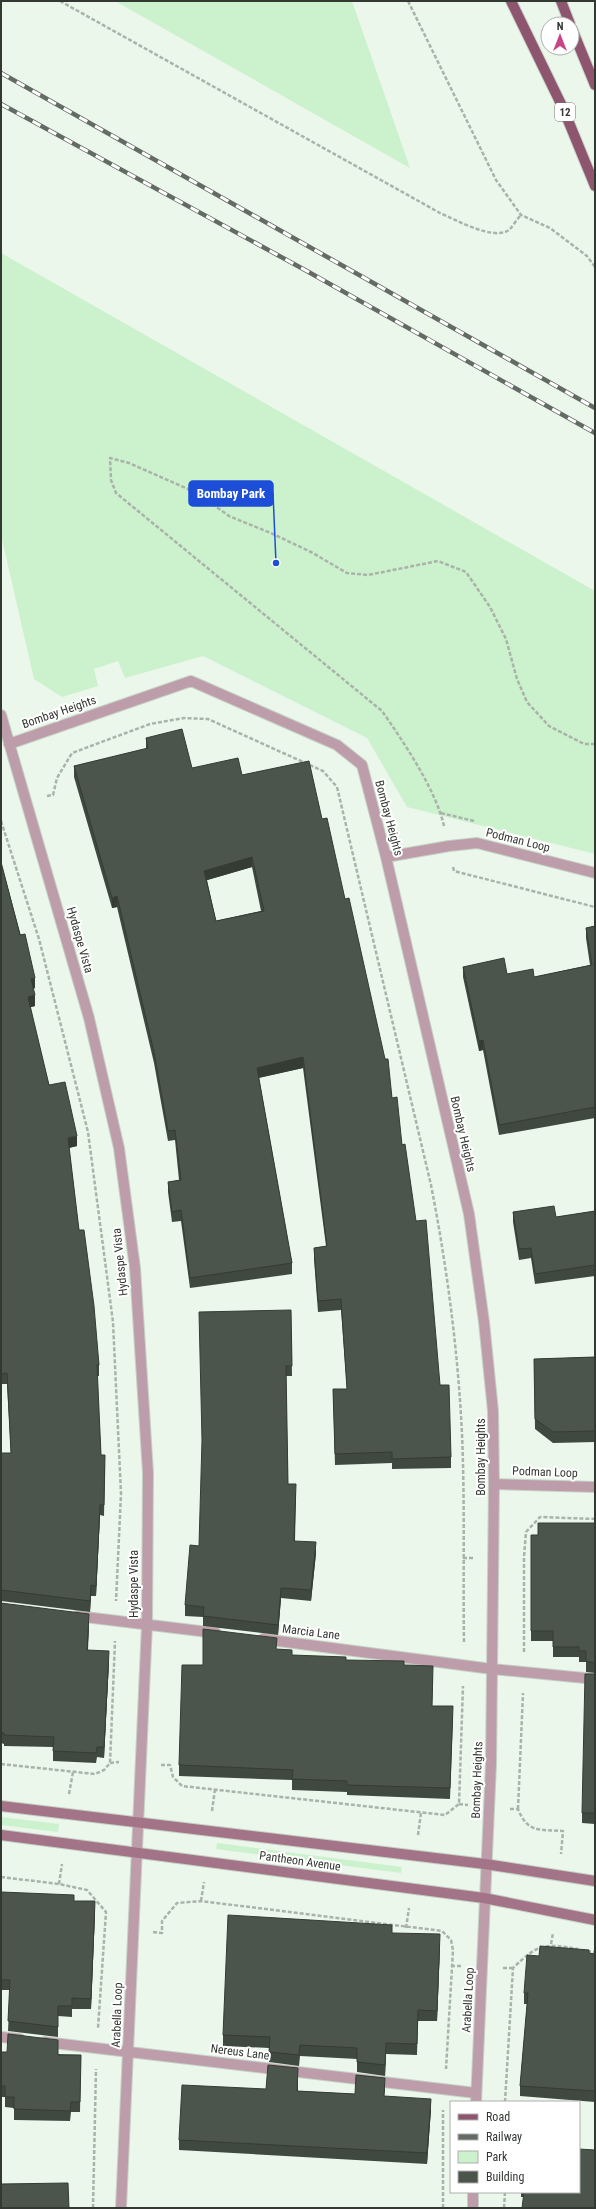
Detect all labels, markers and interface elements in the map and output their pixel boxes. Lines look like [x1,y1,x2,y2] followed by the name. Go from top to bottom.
[540,16,580,56] north arrow
[557,20,564,33] text: N
[555,103,575,121] road number: 12
[189,481,273,506] callout: Bombay Park
[197,486,266,501] text: Bombay Park
[20,693,98,731] street label: Bombay Heights
[372,779,406,857] street label: Bombay Heights
[484,825,552,855] street label: Podman Loop
[64,905,96,975] street label: Hydaspe Vista
[447,1095,479,1173] street label: Bombay Heights
[109,1227,131,1297] street label: Hydaspe Vista
[474,1418,488,1496] street label: Bombay Heights
[512,1464,578,1480] street label: Podman Loop
[127,1550,141,1618] street label: Hydaspe Vista
[281,1622,341,1643] street label: Marcia Lane
[469,1741,485,1819] street label: Bombay Heights
[258,1848,342,1874] street label: Pantheon Avenue
[459,1967,477,2033] street label: Arabella Loop
[109,1982,125,2048] street label: Arabella Loop
[210,2041,271,2063] street label: Nereus Lane
[450,2101,580,2193] legend
[486,2110,510,2124] text: Road
[486,2130,522,2144] text: Railway
[486,2150,508,2164] text: Park
[486,2170,524,2184] text: Building

